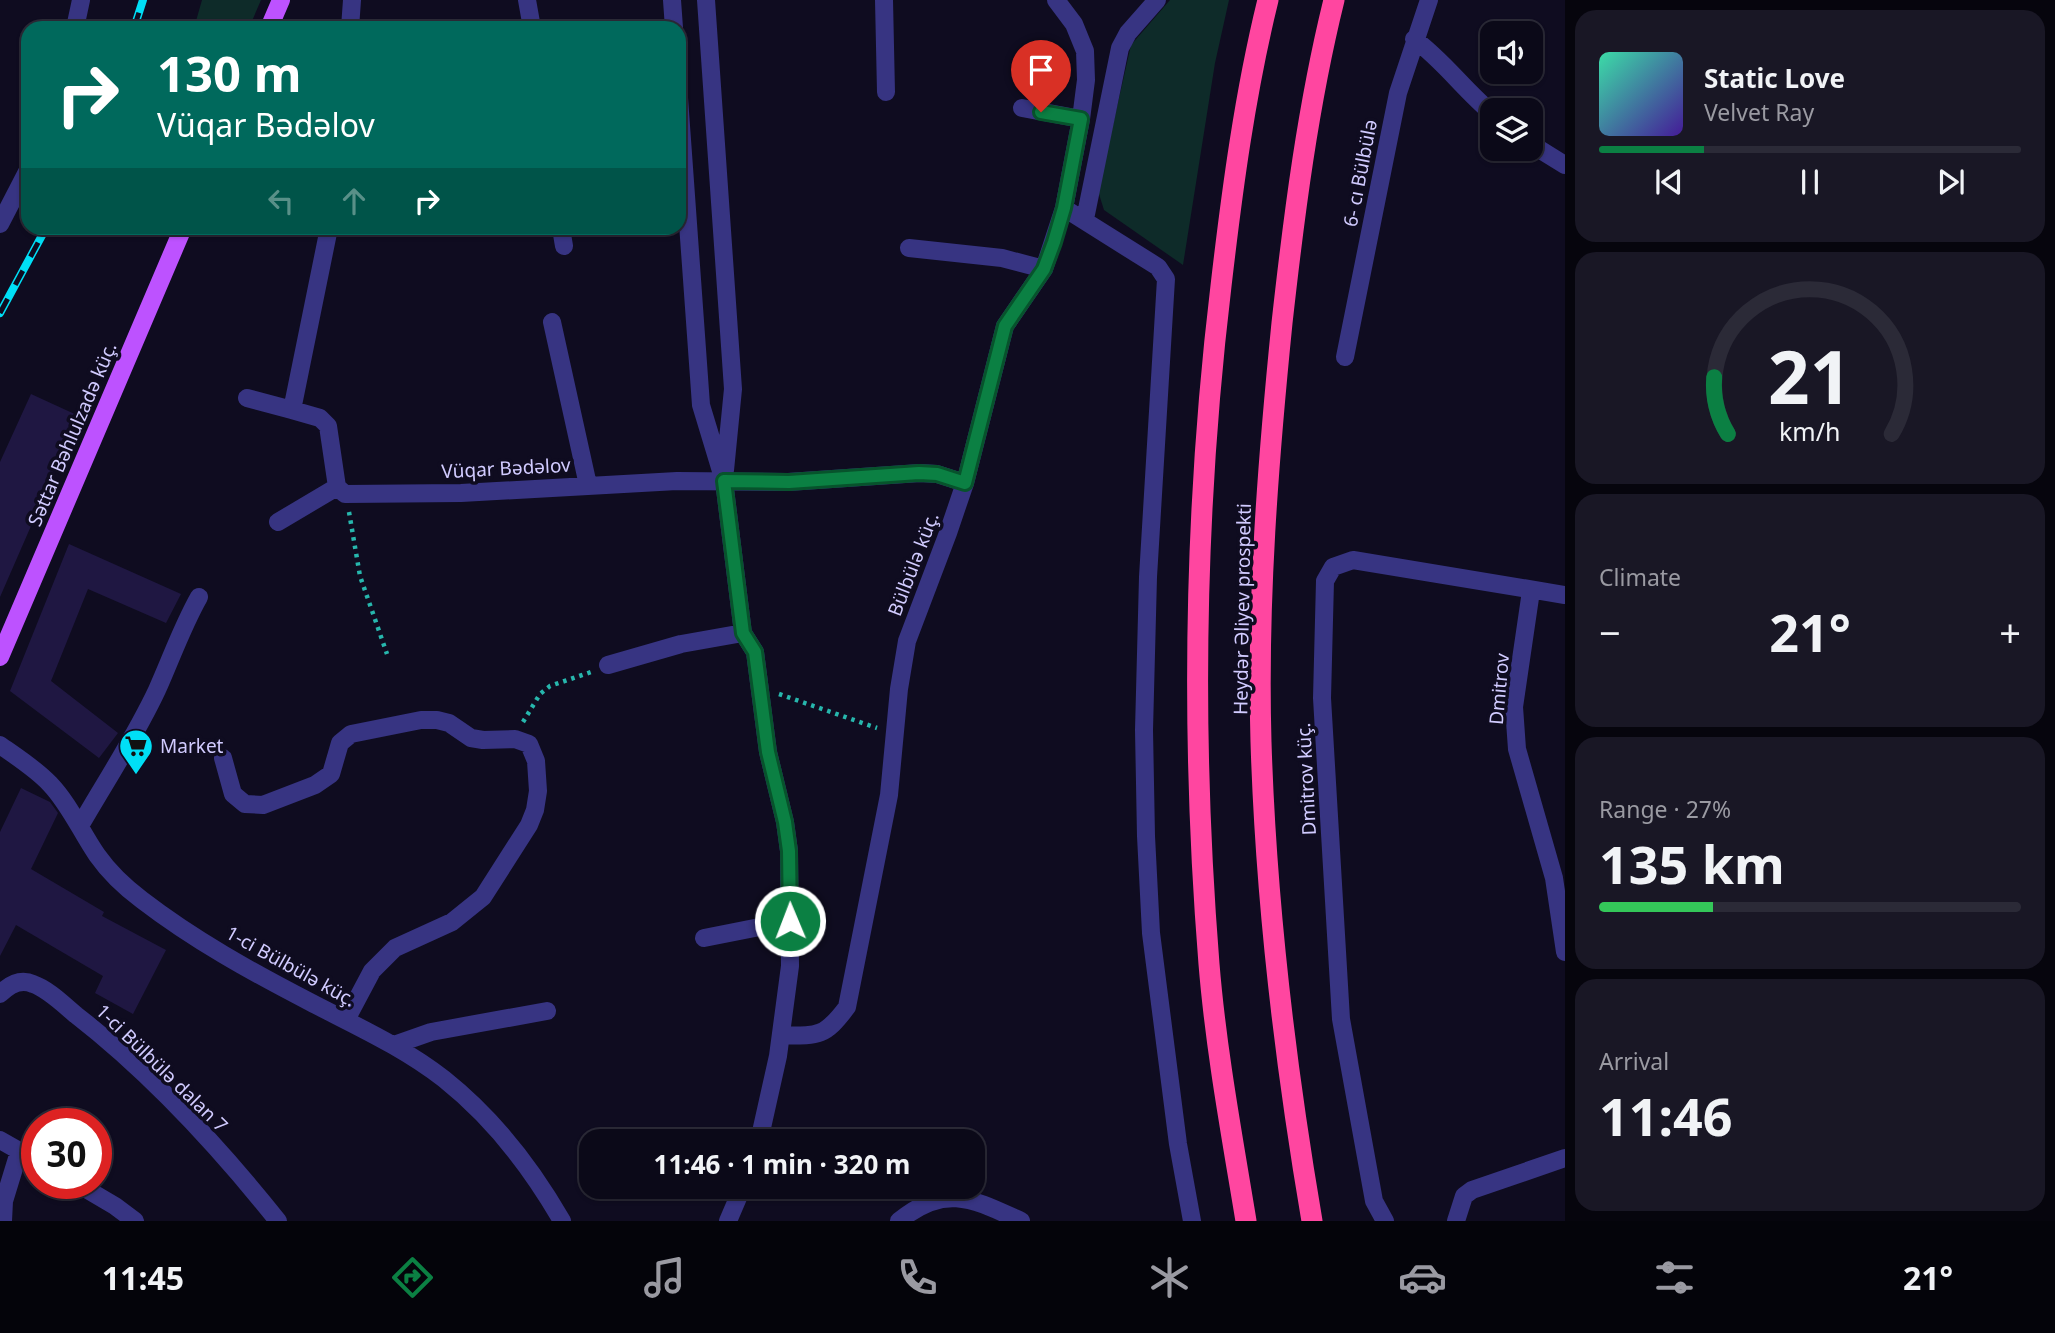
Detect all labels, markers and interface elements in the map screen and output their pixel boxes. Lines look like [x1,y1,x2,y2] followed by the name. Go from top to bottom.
[1480,21,1543,161] map controls
[1480,21,1543,84] button: sound
[157,40,302,106] text: 130 m
[1011,40,1071,112] pin
[42,49,133,140] icon: right
[1022,51,1060,89] icon: arrive
[1704,60,1845,96] text: Static Love
[1704,96,1814,128] text: Velvet Ray
[1480,98,1543,161] button: layers
[157,103,375,146] text: Vüqar Bədəlov
[1337,117,1383,229] street label: 6- cı Bülbülə
[1650,163,1688,201] icon: previous
[1791,163,1829,201] icon: pause
[1932,163,1970,201] icon: next
[262,182,300,220] icon: left
[335,182,373,220] icon: ahead
[408,182,446,220] icon: right
[1768,327,1852,426] text: 21
[21,338,123,530] street label: Səttar Bəhlulzadə küç.
[1779,414,1841,448] text: km/h
[441,452,572,484] street label: Vüqar Bədəlov
[1227,503,1257,715] street label: Heydər Əliyev prospekti
[881,508,945,620] street label: Bülbülə küç.
[1599,561,1681,593] text: Climate
[1769,596,1851,667] text: 21°
[1599,606,1621,658] text: −
[1999,606,2021,658] text: +
[1483,652,1515,726] street label: Dmitrov
[1290,722,1322,836] street label: Dmitrov küç.
[117,727,155,776] supermarket icon: Market
[160,733,224,759] place label: Market
[1599,793,1731,825] text: Range · 27%
[1599,828,1785,899] text: 135 km
[753,884,827,958] position arrow
[221,919,361,1013] street label: 1-ci Bülbülə küç.
[90,998,234,1138] street label: 1-ci Bülbülə dalan 7
[1599,1045,1669,1077] text: Arrival
[1599,1080,1733,1151] text: 11:46
[21,1108,112,1199] speed limit sign: 30
[654,1146,910,1182] text: 11:46 · 1 min · 320 m
[388,1253,437,1302] icon: directions
[640,1253,689,1302] icon: music
[893,1253,942,1302] icon: phone
[1145,1253,1194,1302] icon: climate
[1398,1253,1447,1302] icon: car
[1650,1253,1699,1302] icon: filters
[102,1256,184,1299] text: 11:45
[1903,1256,1953,1299] text: 21°

